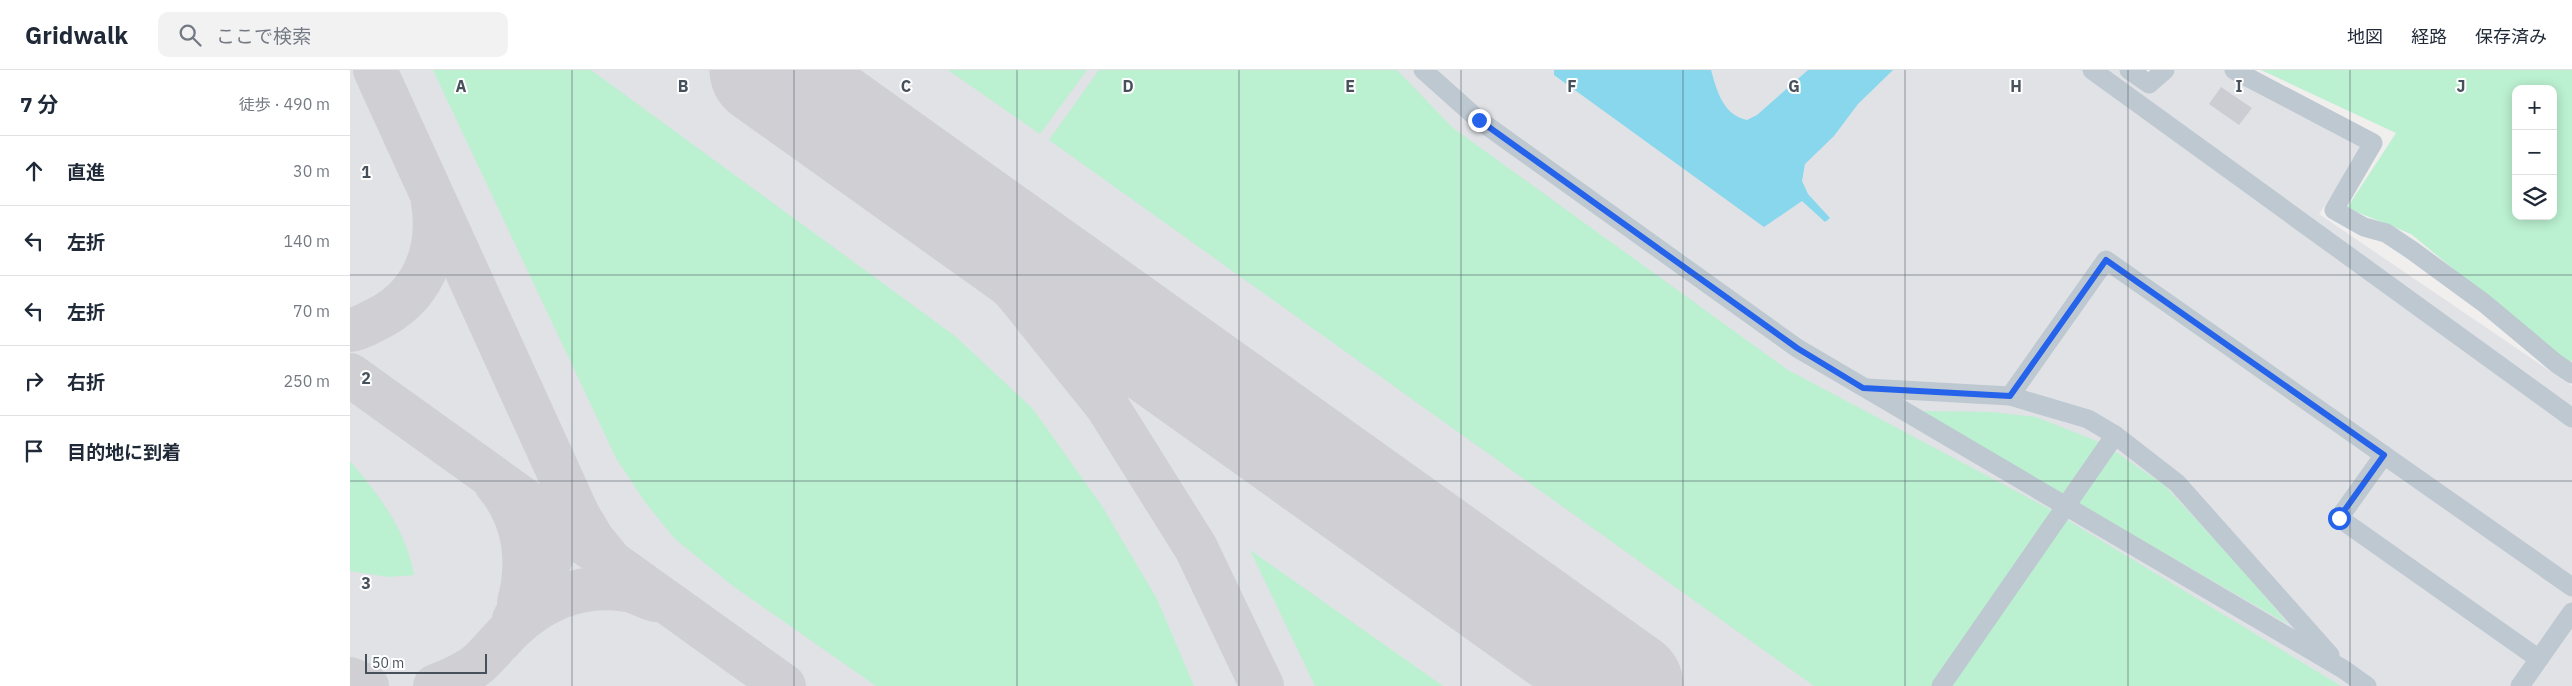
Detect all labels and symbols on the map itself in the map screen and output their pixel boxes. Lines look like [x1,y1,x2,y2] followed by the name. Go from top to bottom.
[456,76,467,96] text: A
[678,76,689,96] text: B
[901,76,911,96] text: C
[1122,76,1134,96] text: D
[1345,76,1355,96] text: E
[1567,76,1577,96] text: F
[1788,76,1800,96] text: G
[2010,76,2022,96] text: H
[2236,76,2243,96] text: I
[2457,76,2465,96] text: J
[1468,109,1491,132] route end
[361,162,371,182] text: 1
[361,368,371,388] text: 2
[2328,507,2351,530] route start
[361,573,371,593] text: 3
[365,651,488,674] scale bar

